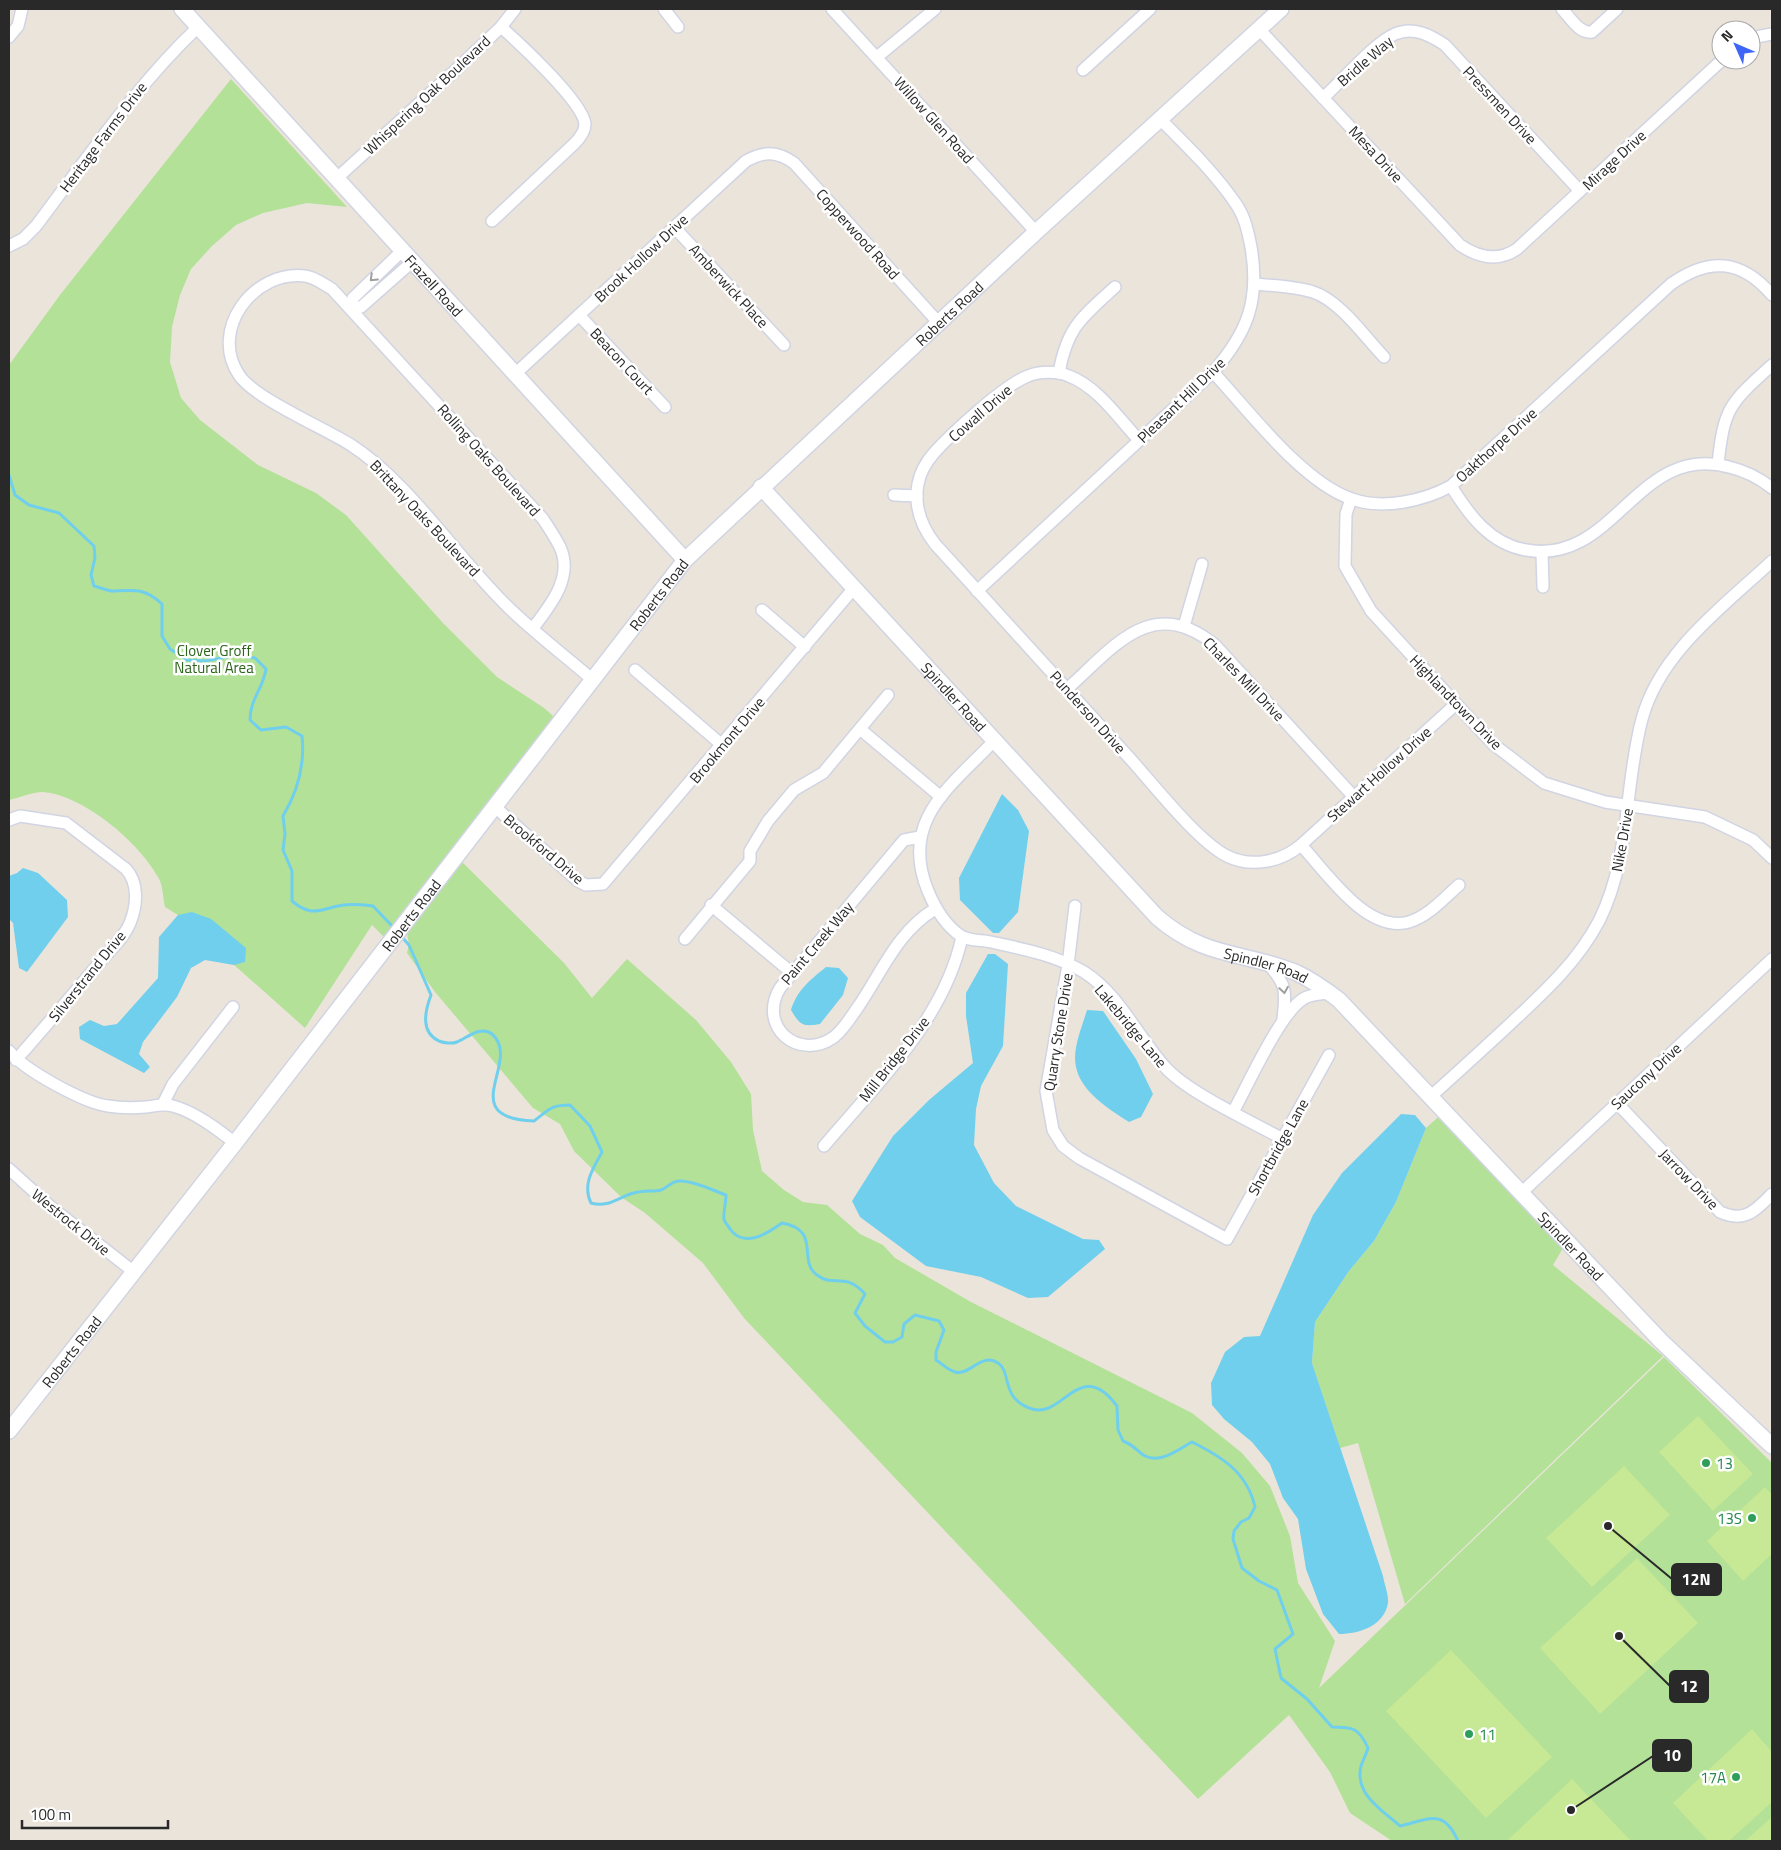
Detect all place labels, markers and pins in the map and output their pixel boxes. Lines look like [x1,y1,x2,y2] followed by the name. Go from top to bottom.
[1716,1452,1733,1475] place label: 13
[1700,1457,1712,1469] marker: 13
[1717,1507,1742,1530] place label: 13S
[1746,1512,1758,1524] marker: 13S
[1672,1564,1721,1595] callout: 12N
[1670,1671,1708,1702] callout: 12
[1479,1723,1496,1746] place label: 11
[1463,1728,1475,1740] marker: 11
[1653,1740,1691,1771] callout: 10
[1700,1766,1726,1789] place label: 17A
[1730,1771,1742,1783] marker: 17A

